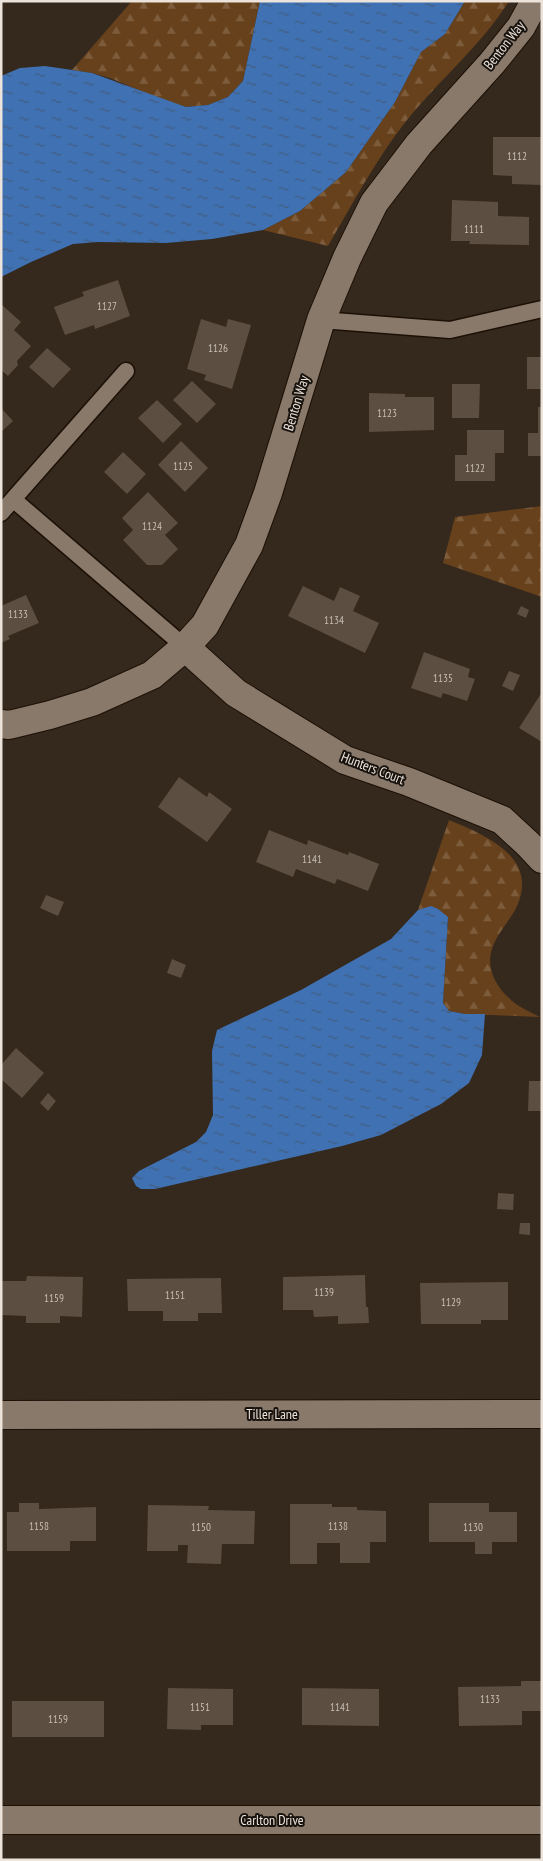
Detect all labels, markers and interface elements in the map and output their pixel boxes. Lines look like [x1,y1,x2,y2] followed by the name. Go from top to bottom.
[479,16,529,73] street label: Benton Way
[507,149,527,163] house number: 1112
[464,222,484,236] house number: 1111
[97,299,117,313] house number: 1127
[208,341,228,355] house number: 1126
[279,372,313,433] street label: Benton Way
[377,406,397,420] house number: 1123
[173,459,193,473] house number: 1125
[465,461,485,475] house number: 1122
[142,519,162,533] house number: 1124
[8,607,28,621] house number: 1133
[324,613,344,627] house number: 1134
[433,671,453,685] house number: 1135
[339,748,408,788] street label: Hunters Court
[302,852,322,866] house number: 1141
[314,1285,334,1299] house number: 1139
[165,1288,185,1302] house number: 1151
[44,1291,64,1305] house number: 1159
[441,1295,461,1309] house number: 1129
[246,1405,298,1423] street label: Tiller Lane
[29,1519,49,1533] house number: 1158
[328,1519,348,1533] house number: 1138
[191,1520,211,1534] house number: 1150
[463,1520,483,1534] house number: 1130
[480,1692,500,1706] house number: 1133
[190,1700,210,1714] house number: 1151
[330,1700,350,1714] house number: 1141
[48,1712,68,1726] house number: 1159
[240,1811,304,1829] street label: Carlton Drive

